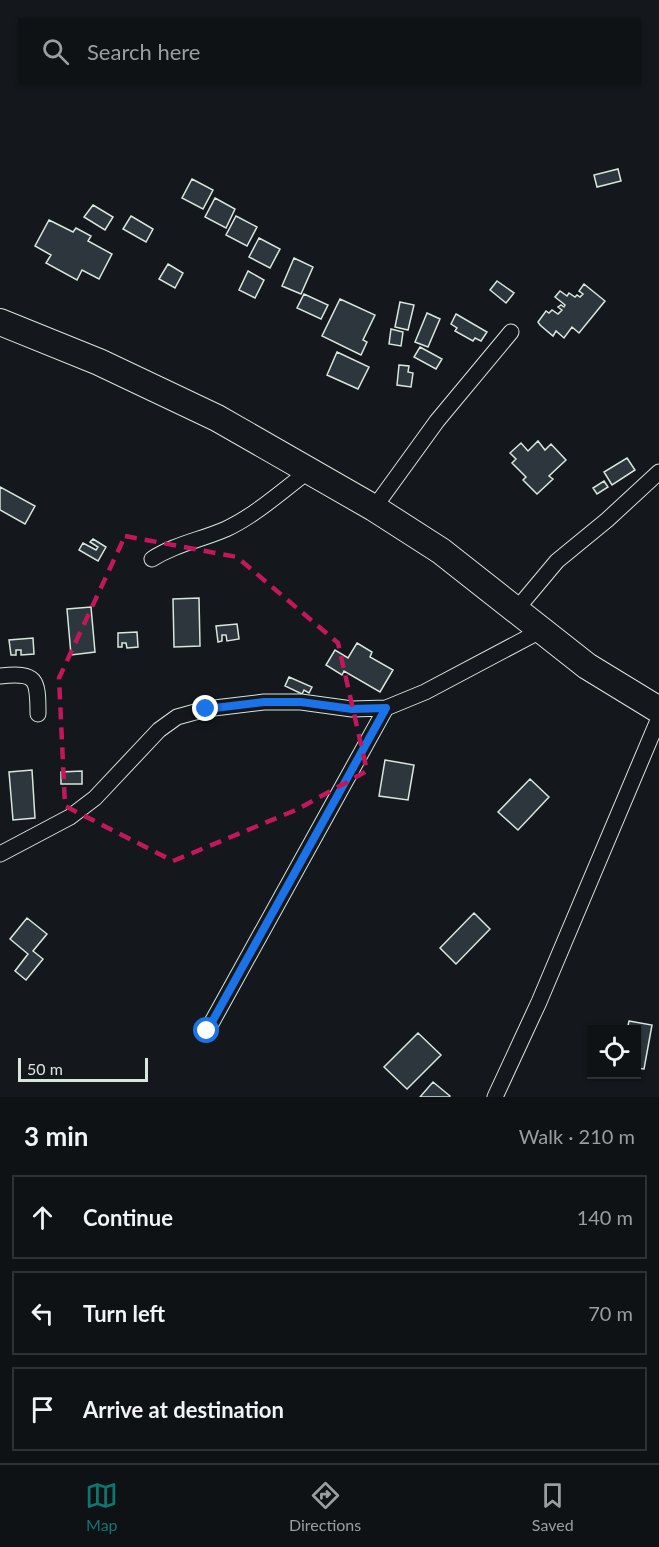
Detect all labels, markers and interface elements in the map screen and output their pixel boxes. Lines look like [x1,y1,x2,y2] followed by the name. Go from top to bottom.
[18,18,641,84] search box
[39,35,72,68] icon: search
[87,38,200,65] text: Search here
[192,695,218,721] route end
[193,1017,219,1043] route start
[587,1025,641,1079] map controls
[587,1025,641,1079] button: locate
[18,1055,148,1082] scale bar
[27,1059,63,1078] text: 50 m
[24,1120,88,1152] text: 3 min
[519,1124,635,1148] text: Walk · 210 m
[26,1201,59,1234] icon: ahead
[83,1204,173,1231] text: Continue
[577,1205,633,1229] text: 140 m
[26,1297,59,1330] icon: left
[83,1300,165,1327] text: Turn left
[588,1301,633,1325] text: 70 m
[26,1393,59,1426] icon: arrive
[83,1396,284,1423] text: Arrive at destination
[85,1479,118,1534] tab: Map
[289,1479,361,1534] tab: Directions
[532,1479,574,1534] tab: Saved

